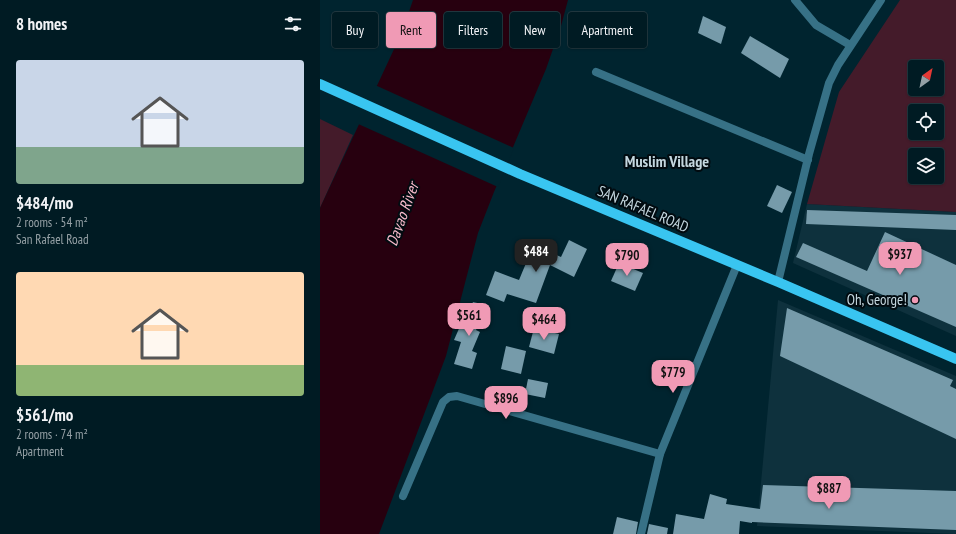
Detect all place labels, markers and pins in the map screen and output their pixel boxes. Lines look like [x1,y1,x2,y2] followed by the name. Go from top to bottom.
[512,239,560,273] pin: $484
[876,242,924,276] pin: $937
[603,243,651,277] pin: $790
[847,290,907,309] place label: Oh, George!
[910,295,920,305] marker: Oh, George!
[445,303,493,337] pin: $561
[520,307,568,341] pin: $464
[649,360,697,394] pin: $779
[482,386,530,420] pin: $896
[805,476,853,510] pin: $887

